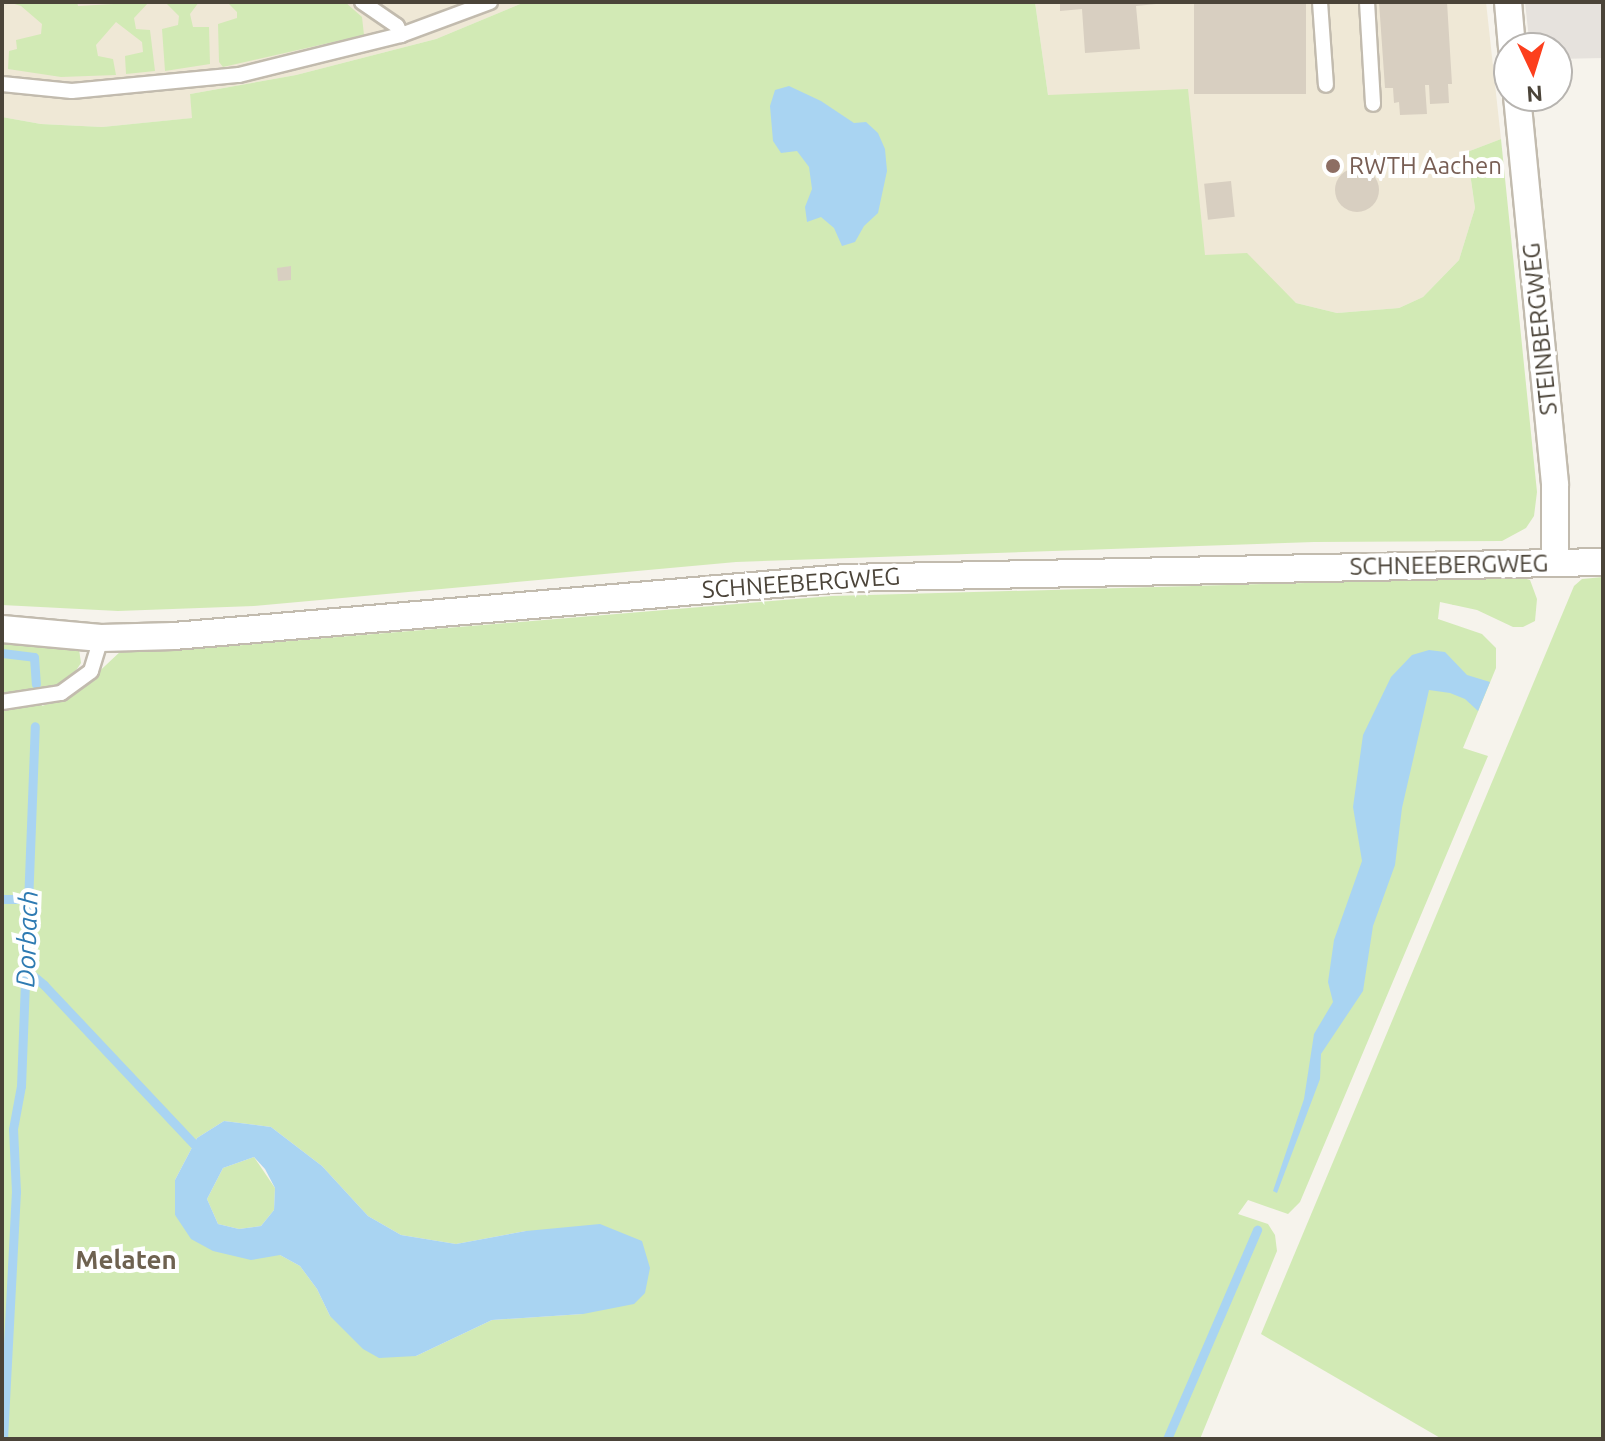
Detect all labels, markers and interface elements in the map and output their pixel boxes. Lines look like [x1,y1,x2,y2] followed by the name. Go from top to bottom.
[1493,32,1573,112] north arrow
[1526,81,1544,107] text: N
[1349,152,1502,180] place label: RWTH Aachen
[1324,157,1342,175] marker: RWTH Aachen
[1517,241,1563,417] street label: STEINBERGWEG
[1349,549,1549,581] street label: SCHNEEBERGWEG
[701,562,901,604] street label: SCHNEEBERGWEG
[10,890,44,988] water label: Dorbach
[75,1244,177,1276] district label: Melaten

